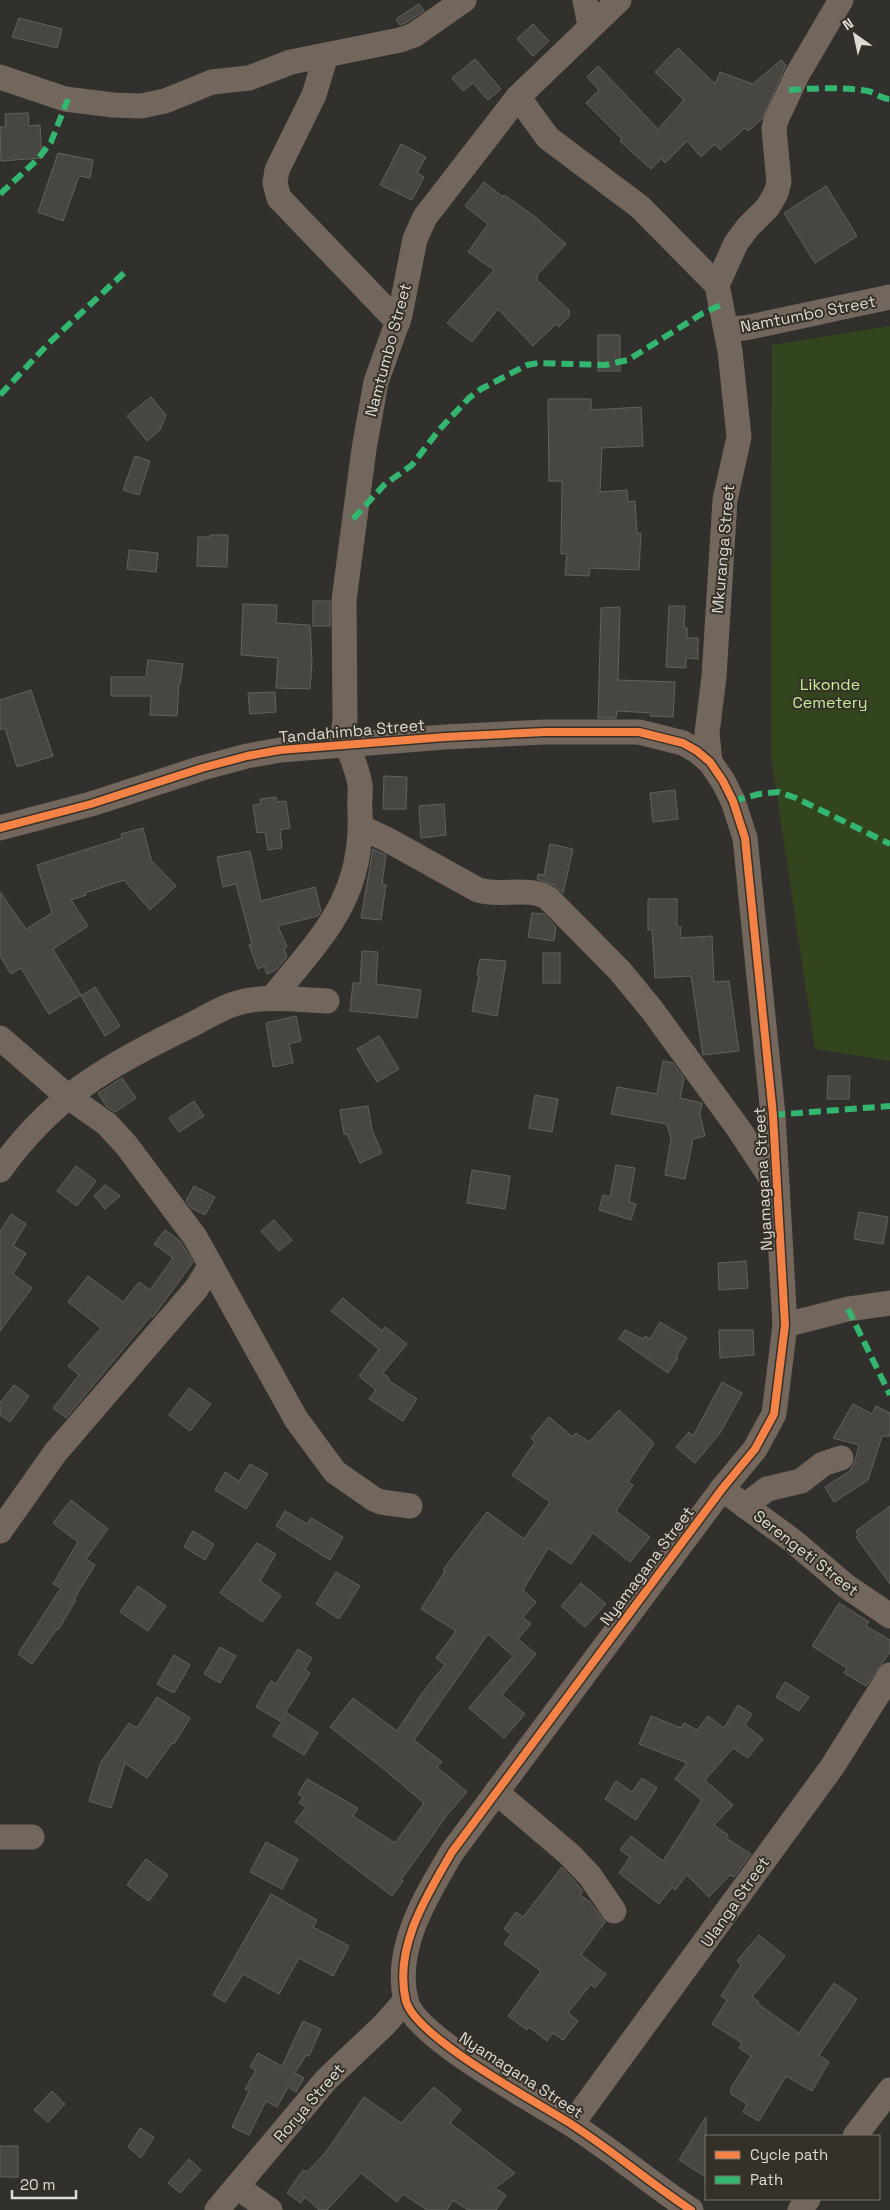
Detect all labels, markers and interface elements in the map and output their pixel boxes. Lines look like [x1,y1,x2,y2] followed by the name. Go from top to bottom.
[830,10,880,60] north arrow
[839,14,857,34] text: N
[360,281,416,419] street label: Namtumbo Street
[739,291,877,337] street label: Namtumbo Street
[707,484,739,614] street label: Mkuranga Street
[792,674,868,713] park label: Likonde Cemetery
[278,714,426,748] street label: Tandahimba Street
[749,1107,777,1251] street label: Nyamagana Street
[595,1502,699,1630] street label: Nyamagana Street
[749,1505,863,1601] street label: Serengeti Street
[696,1853,774,1951] street label: Ulanga Street
[455,2027,587,2123] street label: Nyamagana Street
[269,2059,349,2147] street label: Rorya Street
[705,2135,880,2200] legend
[750,2145,828,2164] text: Cycle path
[12,2168,76,2200] scale bar
[750,2170,783,2189] text: Path
[20,2175,55,2194] text: 20 m

